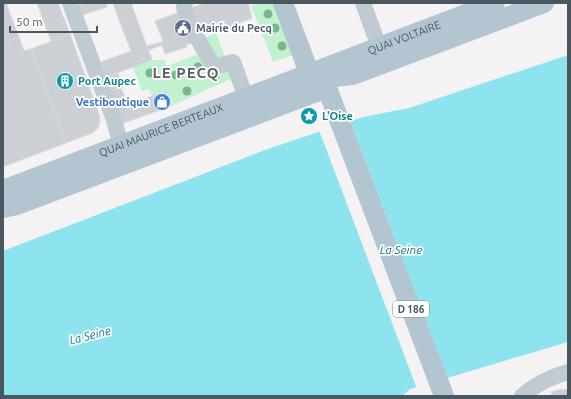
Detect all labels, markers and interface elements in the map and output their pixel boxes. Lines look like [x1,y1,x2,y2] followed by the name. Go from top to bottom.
[10,8,97,34] scale bar
[16,15,43,28] text: 50 m
[173,18,193,38] public building icon: Mairie du Pecq
[366,18,442,57] street label: QUAI VOLTAIRE
[196,22,272,34] place label: Mairie du Pecq
[152,64,220,81] district label: LE PECQ
[55,71,75,91] building icon: Port Aupec
[78,75,136,87] place label: Port Aupec
[152,92,172,112] shop icon: Vestiboutique
[76,96,149,108] place label: Vestiboutique
[97,101,225,159] street label: QUAI MAURICE BERTEAUX
[299,106,319,126] place icon: L'Oise
[322,110,353,122] place label: L'Oise
[380,243,422,256] water label: La Seine
[393,301,429,317] road number: D 186
[68,324,112,346] water label: La Seine

